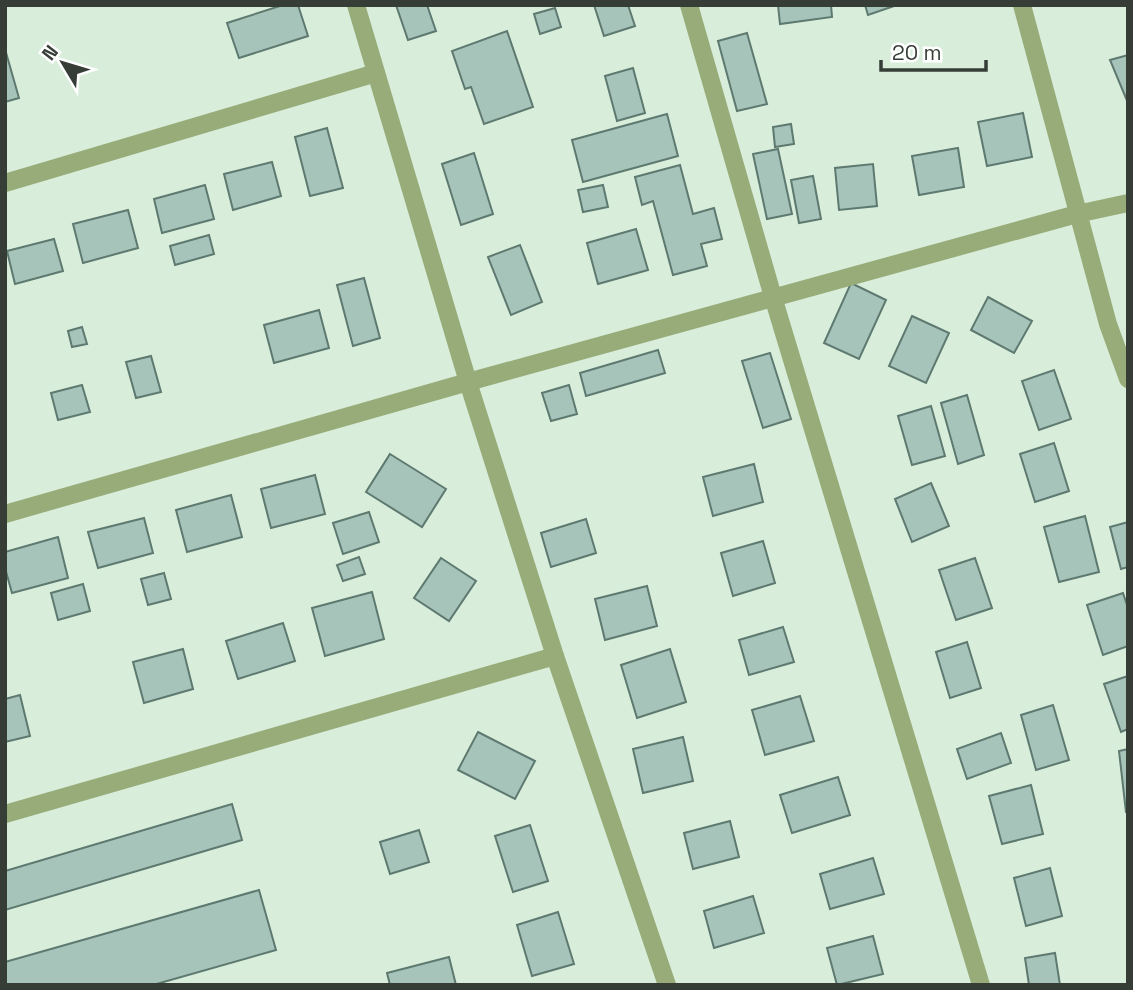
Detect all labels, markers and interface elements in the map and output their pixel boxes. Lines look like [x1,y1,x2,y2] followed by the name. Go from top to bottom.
[28,28,98,98] north arrow
[881,28,986,72] scale bar
[892,39,942,66] text: 20 m
[36,40,64,66] text: N

